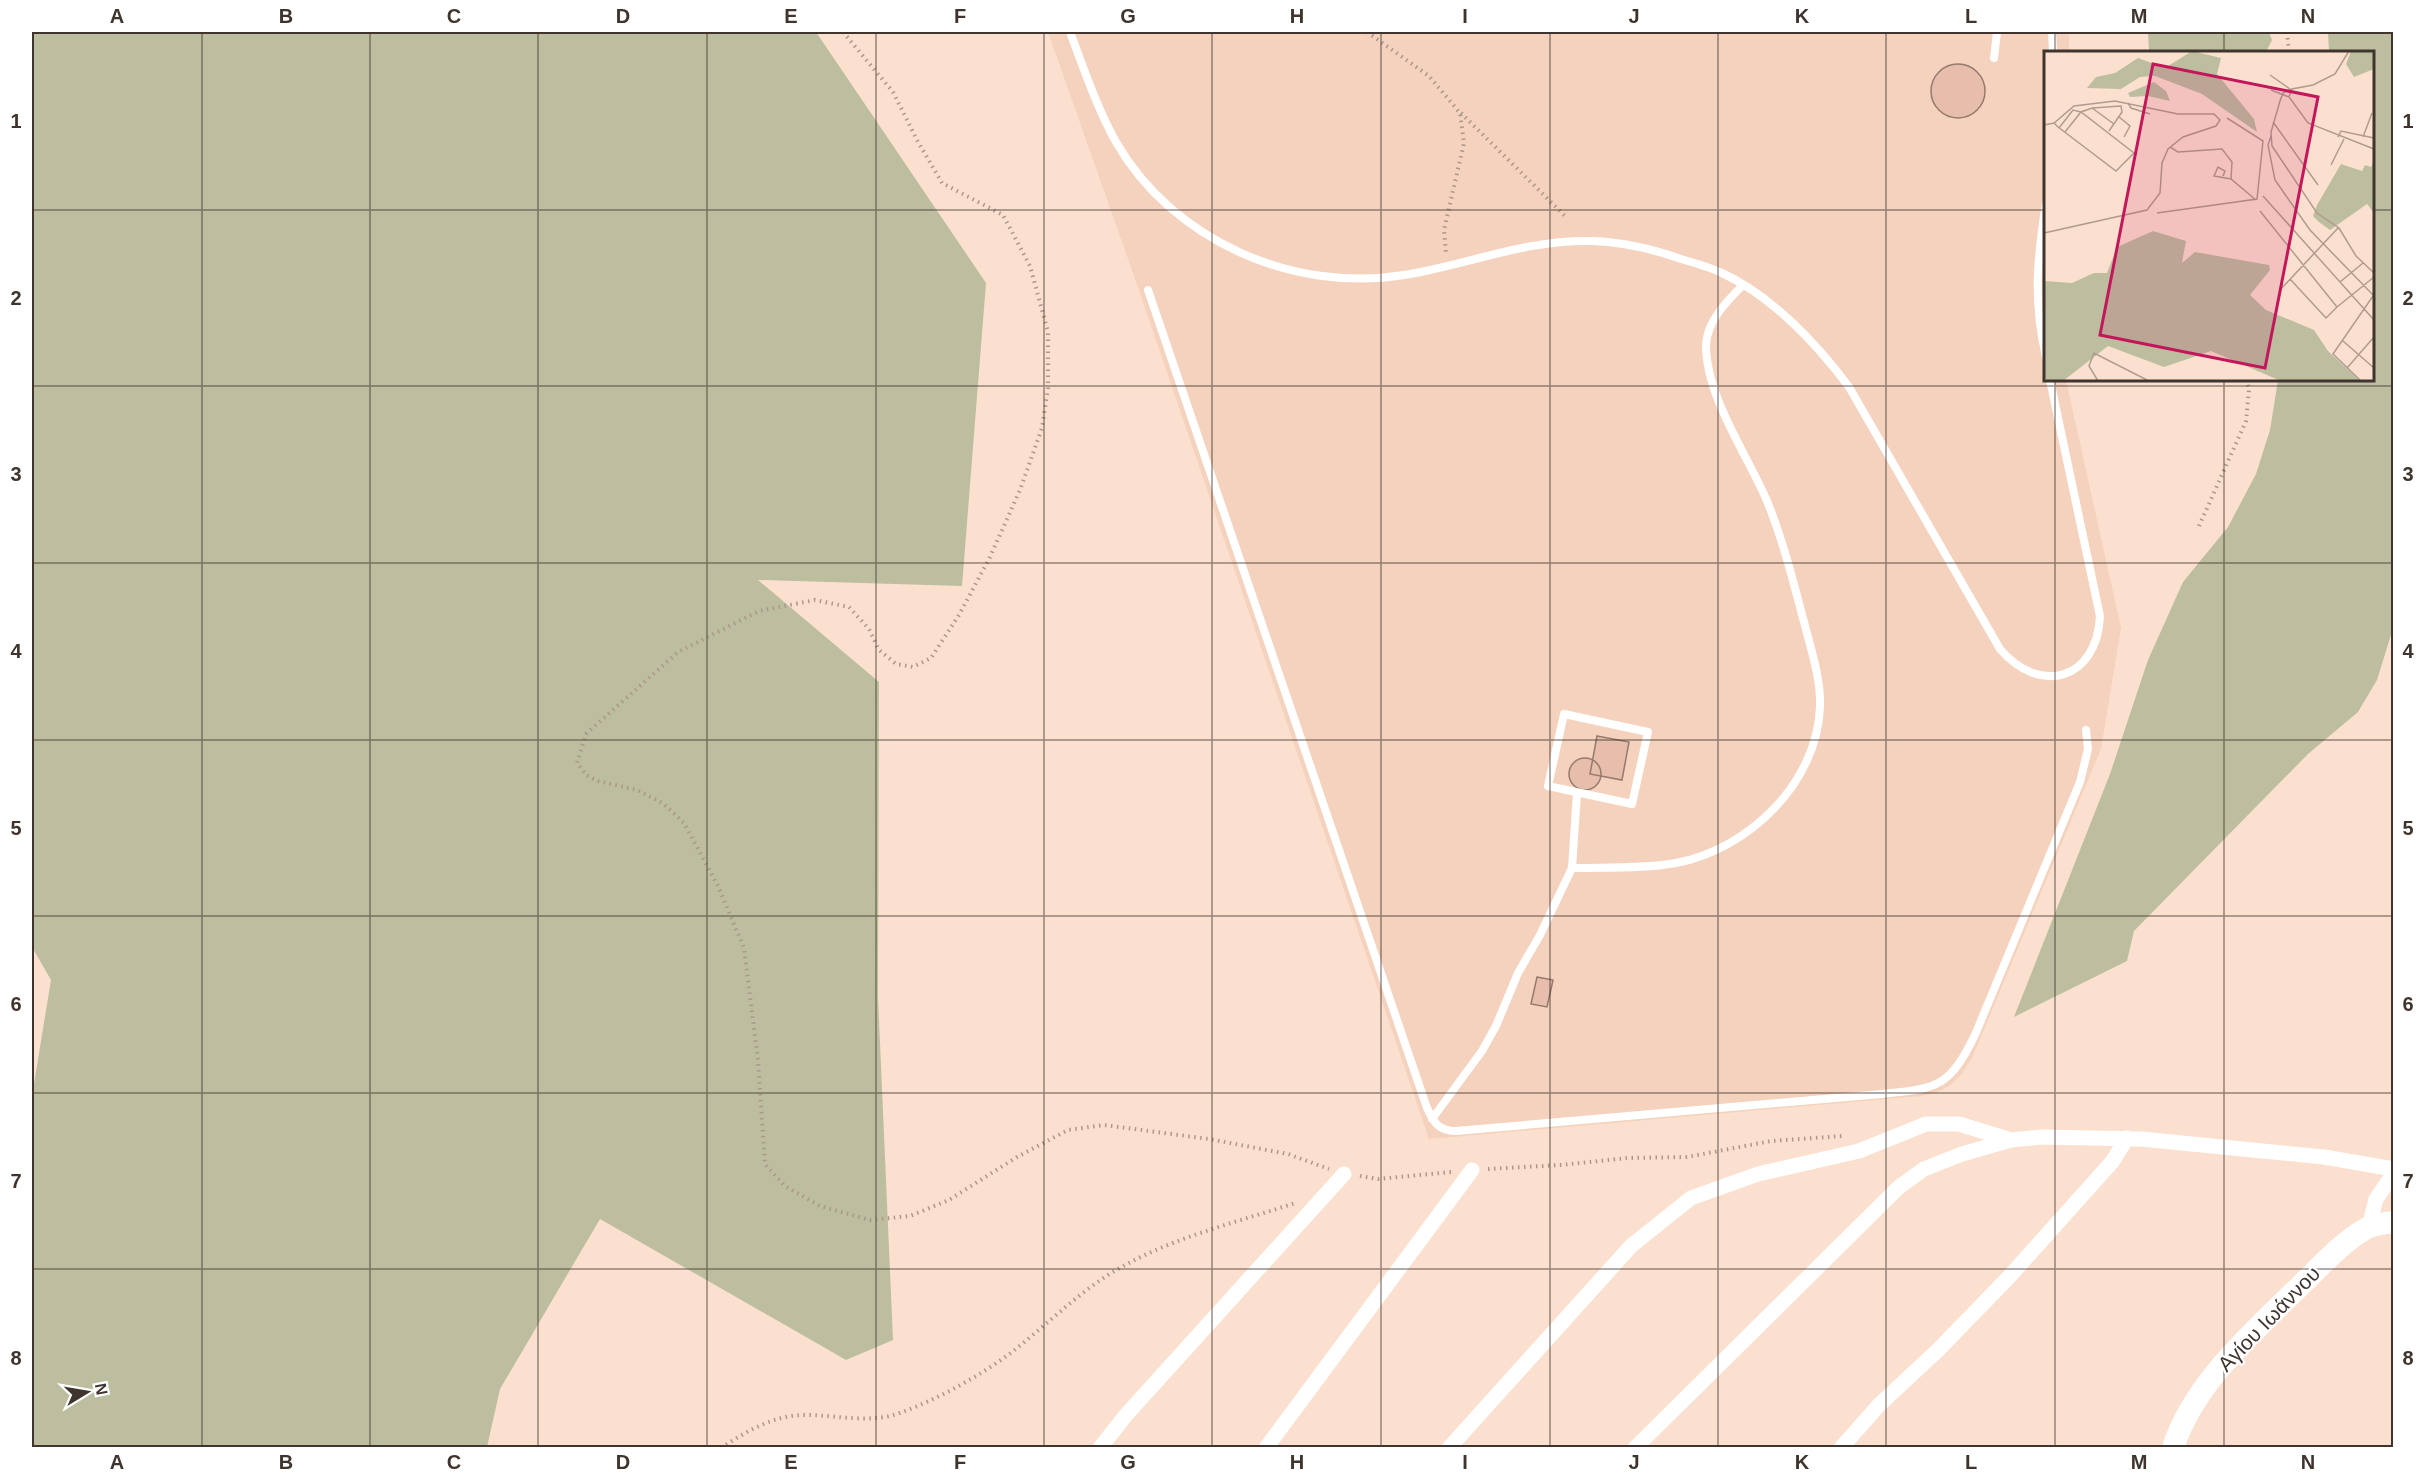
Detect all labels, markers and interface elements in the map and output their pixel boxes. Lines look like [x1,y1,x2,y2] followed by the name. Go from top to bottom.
[110,5,124,27] text: A
[279,5,293,27] text: B
[447,5,461,27] text: C
[616,5,630,27] text: D
[784,5,798,27] text: E
[954,5,966,27] text: F
[1120,5,1136,27] text: G
[1290,5,1304,27] text: H
[1462,5,1468,27] text: I
[1628,5,1640,27] text: J
[1795,5,1810,27] text: K
[1965,5,1977,27] text: L
[2131,5,2147,27] text: M
[2301,5,2315,27] text: N
[2044,51,2374,381] inset map
[10,110,22,132] text: 1
[2402,110,2414,132] text: 1
[10,287,22,309] text: 2
[2402,287,2414,309] text: 2
[10,463,22,485] text: 3
[2402,463,2414,485] text: 3
[10,640,22,662] text: 4
[2402,640,2414,662] text: 4
[10,817,22,839] text: 5
[2402,817,2414,839] text: 5
[10,993,22,1015] text: 6
[2402,993,2414,1015] text: 6
[10,1170,22,1192] text: 7
[2402,1170,2414,1192] text: 7
[2213,1262,2324,1376] street label: Αγίου Ιωάννου
[10,1347,22,1369] text: 8
[2402,1347,2414,1369] text: 8
[57,1362,117,1422] north arrow
[92,1382,111,1397] text: N
[110,1451,124,1473] text: A
[279,1451,293,1473] text: B
[447,1451,461,1473] text: C
[616,1451,630,1473] text: D
[784,1451,798,1473] text: E
[954,1451,966,1473] text: F
[1120,1451,1136,1473] text: G
[1290,1451,1304,1473] text: H
[1462,1451,1468,1473] text: I
[1628,1451,1640,1473] text: J
[1795,1451,1810,1473] text: K
[1965,1451,1977,1473] text: L
[2131,1451,2147,1473] text: M
[2301,1451,2315,1473] text: N

